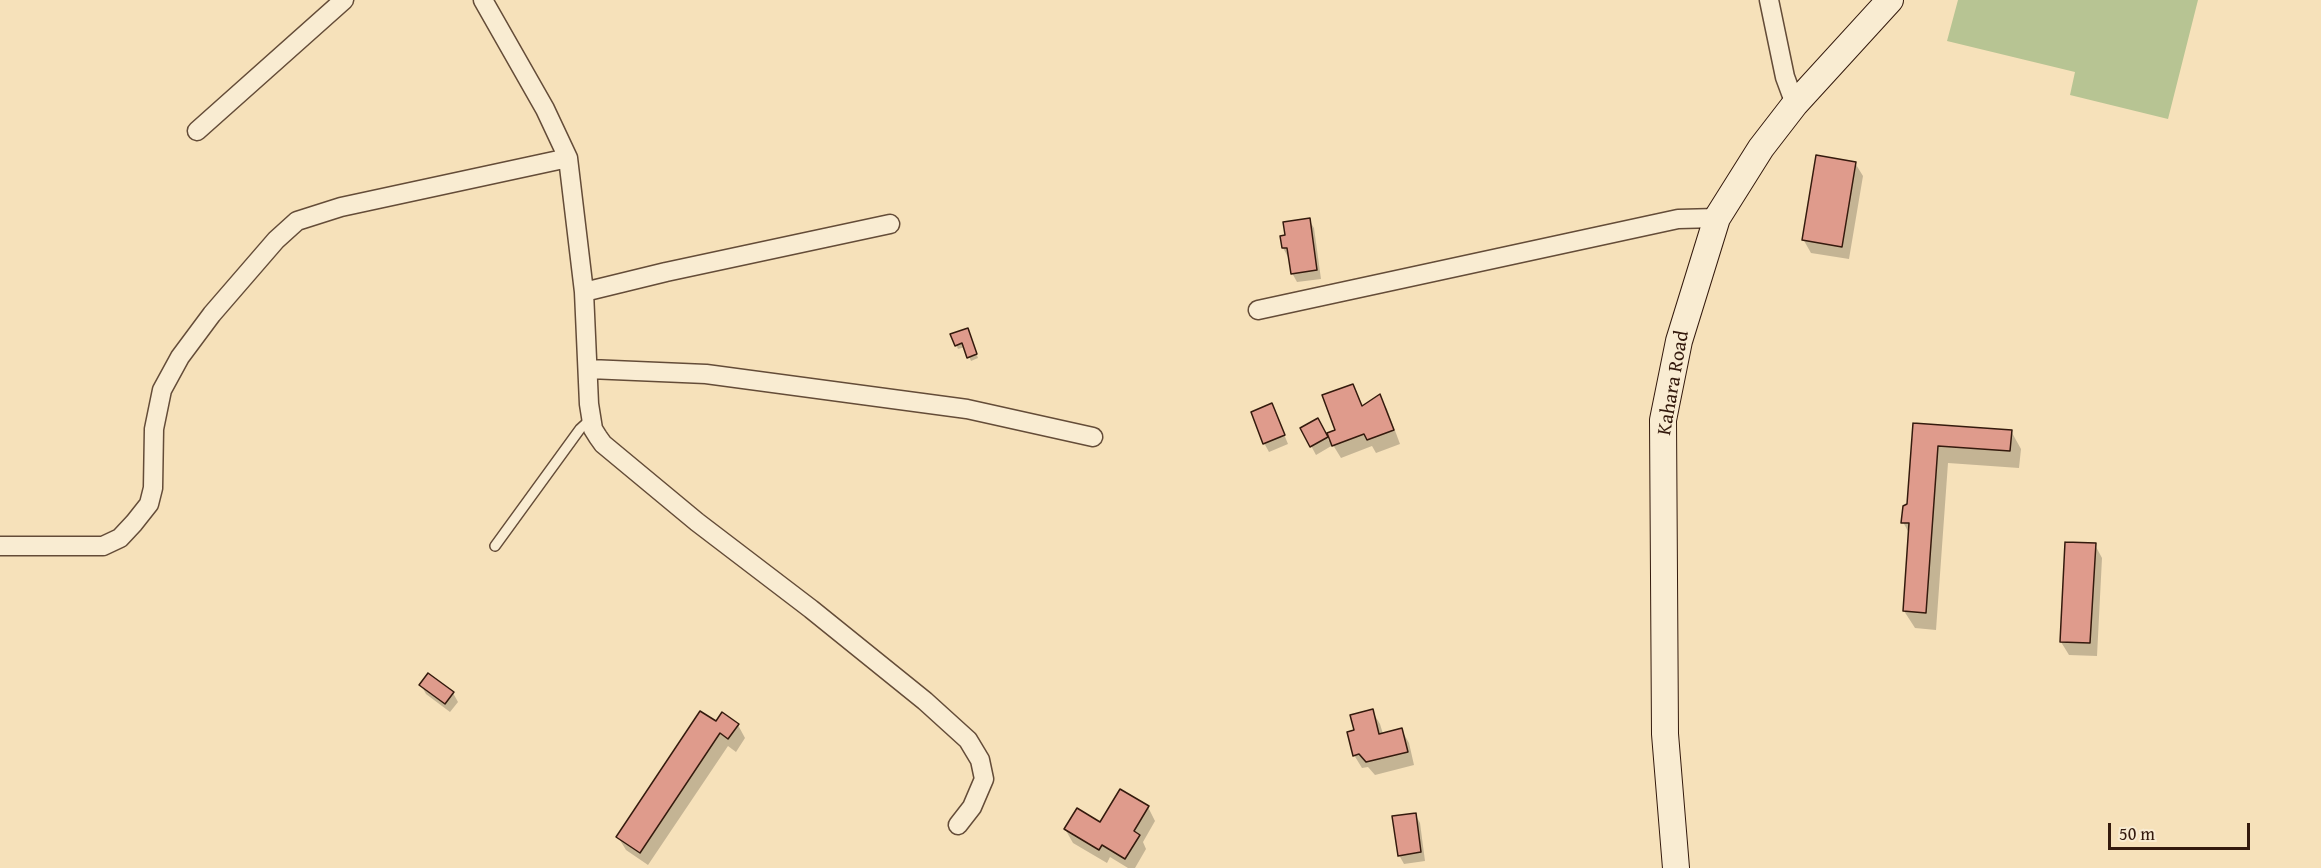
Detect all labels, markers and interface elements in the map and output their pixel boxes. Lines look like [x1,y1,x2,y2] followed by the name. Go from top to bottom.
[1653,329,1695,437] street label: Kahara Road
[2111,811,2254,849] scale bar
[2119,820,2155,847] text: 50 m

